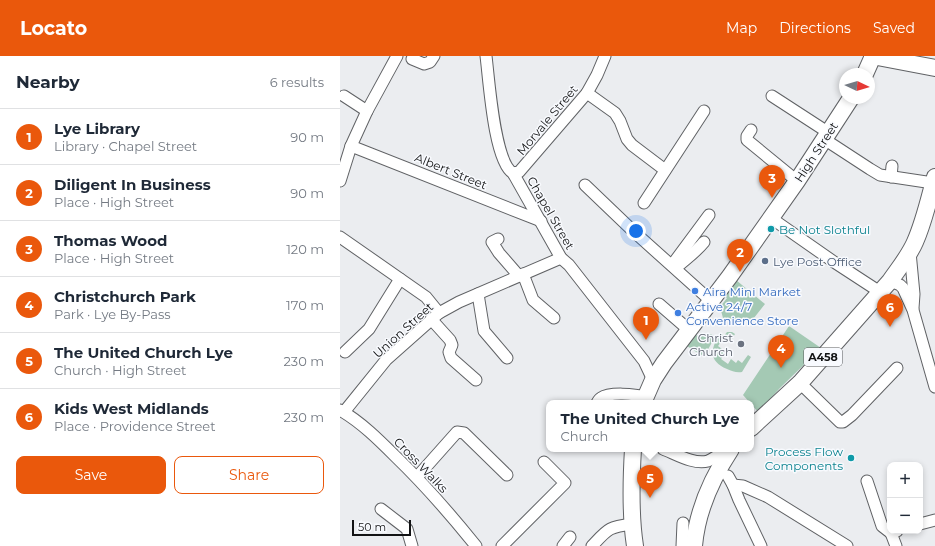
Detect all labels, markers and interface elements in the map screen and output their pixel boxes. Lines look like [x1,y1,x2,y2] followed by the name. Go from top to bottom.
[20,17,87,40] text: Locato
[726,19,757,37] text: Map
[779,19,851,37] text: Directions
[873,19,915,37] text: Saved
[839,68,875,104] north arrow
[16,72,80,92] text: Nearby
[270,74,324,90] text: 6 results
[513,82,581,158] street label: Morvale Street
[54,119,140,138] text: Lye Library
[791,119,841,185] street label: High Street
[26,129,32,145] text: 1
[290,129,324,145] text: 90 m
[54,138,197,154] text: Library · Chapel Street
[413,150,489,192] street label: Albert Street
[759,165,785,198] pin: 3
[524,174,578,252] street label: Chapel Street
[54,175,211,194] text: Diligent In Business
[25,185,33,201] text: 2
[290,185,324,201] text: 90 m
[54,194,174,210] text: Place · High Street
[626,221,646,241] your location
[779,222,870,237] place label: Be Not Slothful
[766,224,776,234] marker: Be Not Slothful
[54,231,167,250] text: Thomas Wood
[727,239,753,272] pin: 2
[25,241,33,257] text: 3
[286,241,324,257] text: 120 m
[54,250,174,266] text: Place · High Street
[773,254,862,269] place label: Lye Post Office
[760,256,770,266] marker: Lye Post Office
[703,284,801,299] place label: Aira Mini Market
[690,286,700,296] marker: Aira Mini Market
[54,287,196,306] text: Christchurch Park
[877,294,903,327] pin: 6
[25,297,33,313] text: 4
[286,297,324,313] text: 170 m
[370,299,436,361] street label: Union Street
[686,299,799,328] place label: Active 24/7 Convenience Store
[54,306,171,322] text: Park · Lye By-Pass
[633,307,659,340] pin: 1
[673,308,683,318] marker: Active 24/7 Convenience Store
[689,330,733,359] place label: Christ Church
[768,335,794,368] pin: 4
[736,339,746,349] marker: Christ Church
[54,343,233,362] text: The United Church Lye
[804,348,842,366] road number: A458
[25,353,33,369] text: 5
[283,353,324,369] text: 230 m
[54,362,186,378] text: Church · High Street
[54,399,209,418] text: Kids West Midlands
[546,400,754,452] popup
[25,409,33,425] text: 6
[283,409,324,425] text: 230 m
[560,409,740,428] text: The United Church Lye
[54,418,215,434] text: Place · Providence Street
[560,428,608,444] text: Church
[391,434,451,496] street label: Cross Walks
[765,444,843,473] place label: Process Flow Components
[846,453,856,463] marker: Process Flow Components
[16,456,166,494] button: Save
[174,456,324,494] button: Share
[887,462,923,534] map controls
[887,462,923,498] button: +
[637,465,663,498] pin: 5
[887,498,923,534] button: −
[352,518,411,537] scale bar
[358,520,386,534] text: 50 m

